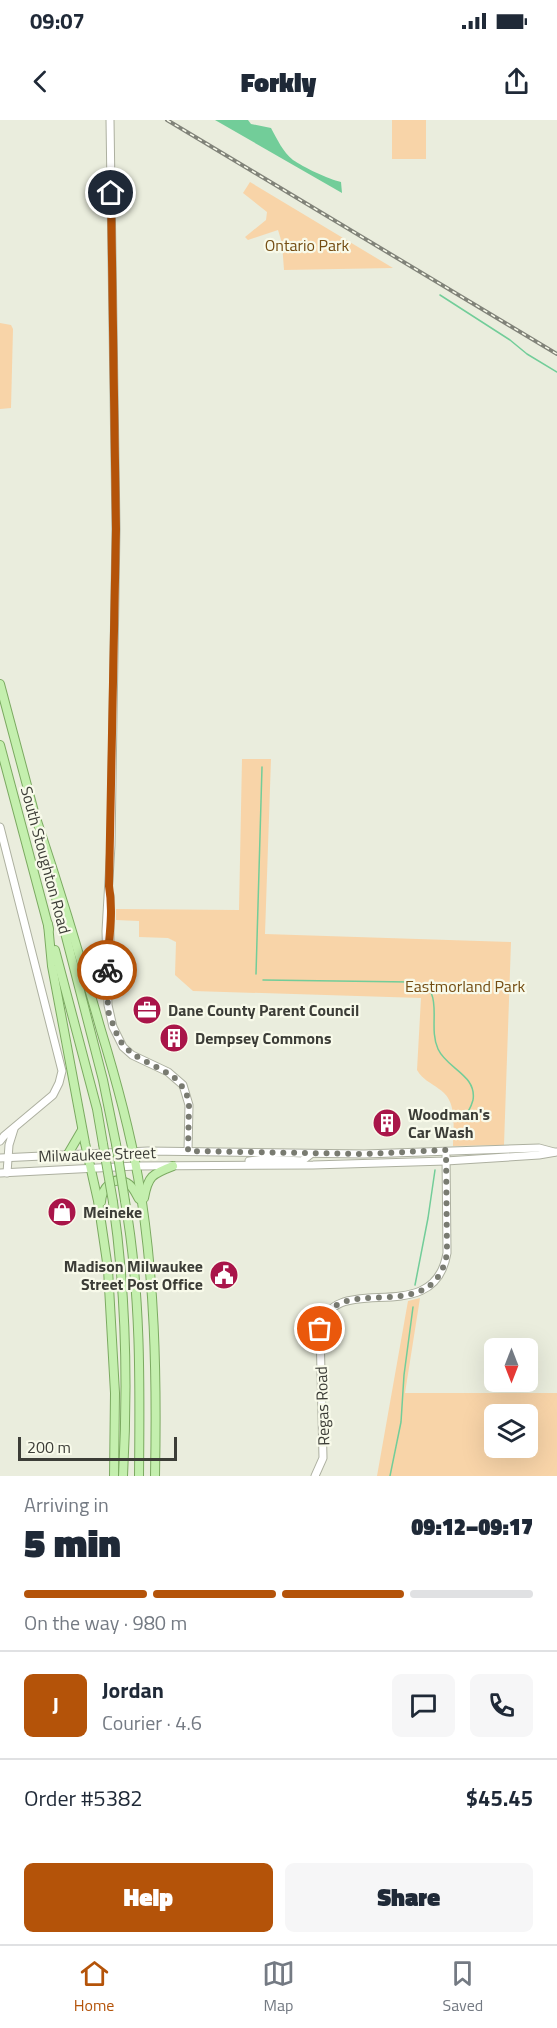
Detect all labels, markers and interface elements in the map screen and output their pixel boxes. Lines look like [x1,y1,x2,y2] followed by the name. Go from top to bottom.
[30,4,85,38] text: 09:07
[241,61,316,102] text: Forkly
[24,65,57,98] icon: back
[500,65,533,98] icon: share
[85,167,136,218] pin
[94,176,127,209] icon: home
[265,233,350,257] park label: Ontario Park
[15,783,77,937] street label: South Stoughton Road
[77,940,137,1000] courier
[91,954,124,987] icon: bike
[405,974,525,998] park label: Eastmorland Park
[131,994,163,1026] office icon: Dane County Parent Council
[168,998,359,1022] place label: Dane County Parent Council
[158,1022,190,1054] building icon: Dempsey Commons
[195,1026,331,1050] place label: Dempsey Commons
[408,1102,490,1144] place label: Woodman's Car Wash
[371,1107,403,1139] building icon: Woodman's Car Wash
[38,1140,157,1168] street label: Milwaukee Street
[46,1196,78,1228] shop icon: Meineke
[83,1200,142,1224] place label: Meineke
[64,1254,203,1296] place label: Madison Milwaukee Street Post Office
[208,1259,240,1291] public building icon: Madison Milwaukee Street Post Office
[294,1303,345,1354] pin
[303,1312,336,1345] icon: bag
[484,1338,538,1392] north arrow
[484,1338,538,1458] map controls
[309,1366,335,1446] street label: Regas Road
[484,1404,538,1458] button: layers
[18,1434,177,1462] scale bar
[27,1435,71,1459] text: 200 m
[24,1489,109,1520] text: Arriving in
[411,1510,533,1544] text: 09:12–09:17
[24,1513,121,1572] text: 5 min
[24,1607,187,1638] text: On the way · 980 m
[102,1673,164,1707] text: Jordan
[392,1674,455,1737] button: chat
[470,1674,533,1737] button: phone
[52,1688,59,1722] text: J
[102,1707,202,1738] text: Courier · 4.6
[24,1781,143,1815] text: Order #5382
[466,1781,533,1815] text: $45.45
[24,1863,273,1932] button: Help
[285,1863,533,1932] button: Share
[74,1957,114,2017] tab: Home
[262,1957,295,2017] tab: Map
[442,1957,483,2017] tab: Saved

